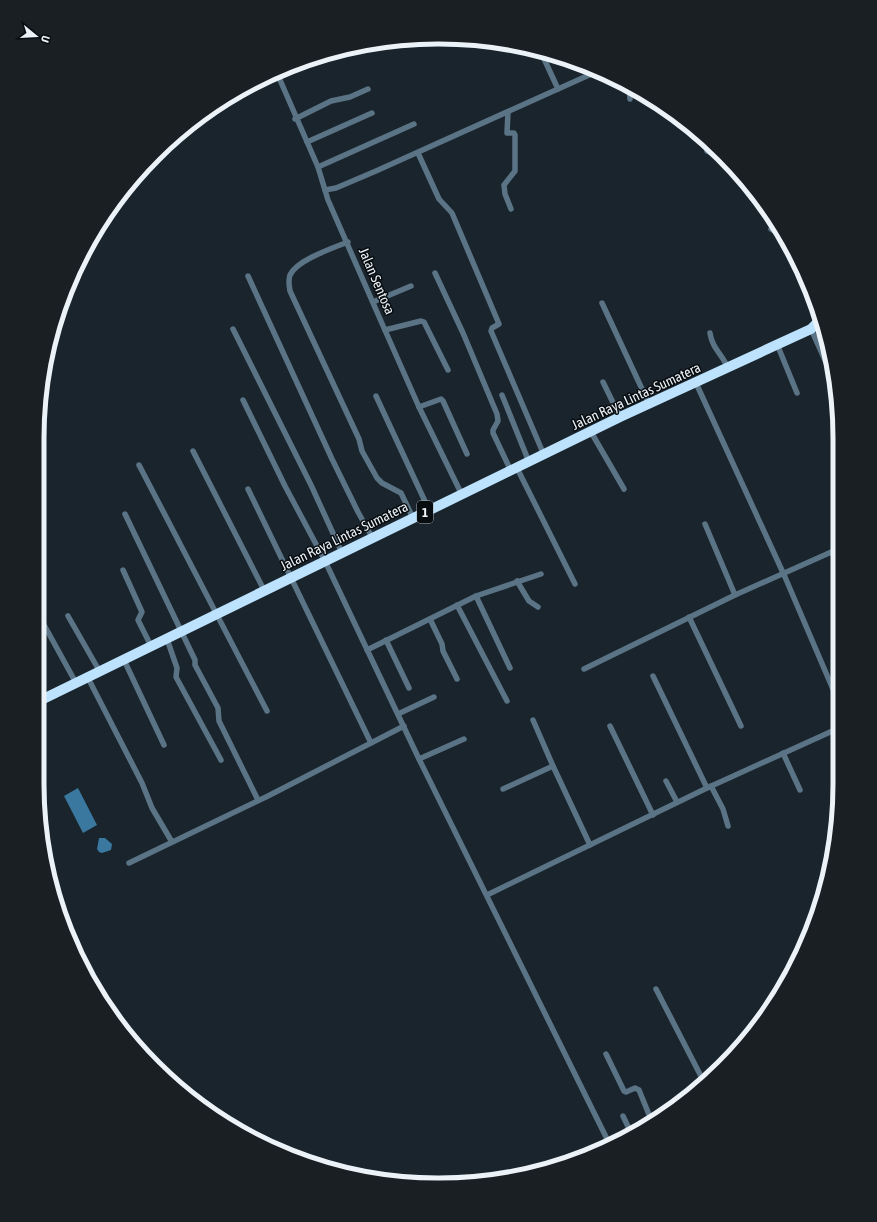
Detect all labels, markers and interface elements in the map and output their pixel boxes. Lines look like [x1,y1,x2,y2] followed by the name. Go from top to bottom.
[16,16,56,56] north arrow
[39,34,52,44] text: U
[356,245,398,317] street label: Jalan Sentosa
[569,359,703,433] street label: Jalan Raya Lintas Sumatera
[278,498,410,574] street label: Jalan Raya Lintas Sumatera
[417,501,433,523] road number: 1

